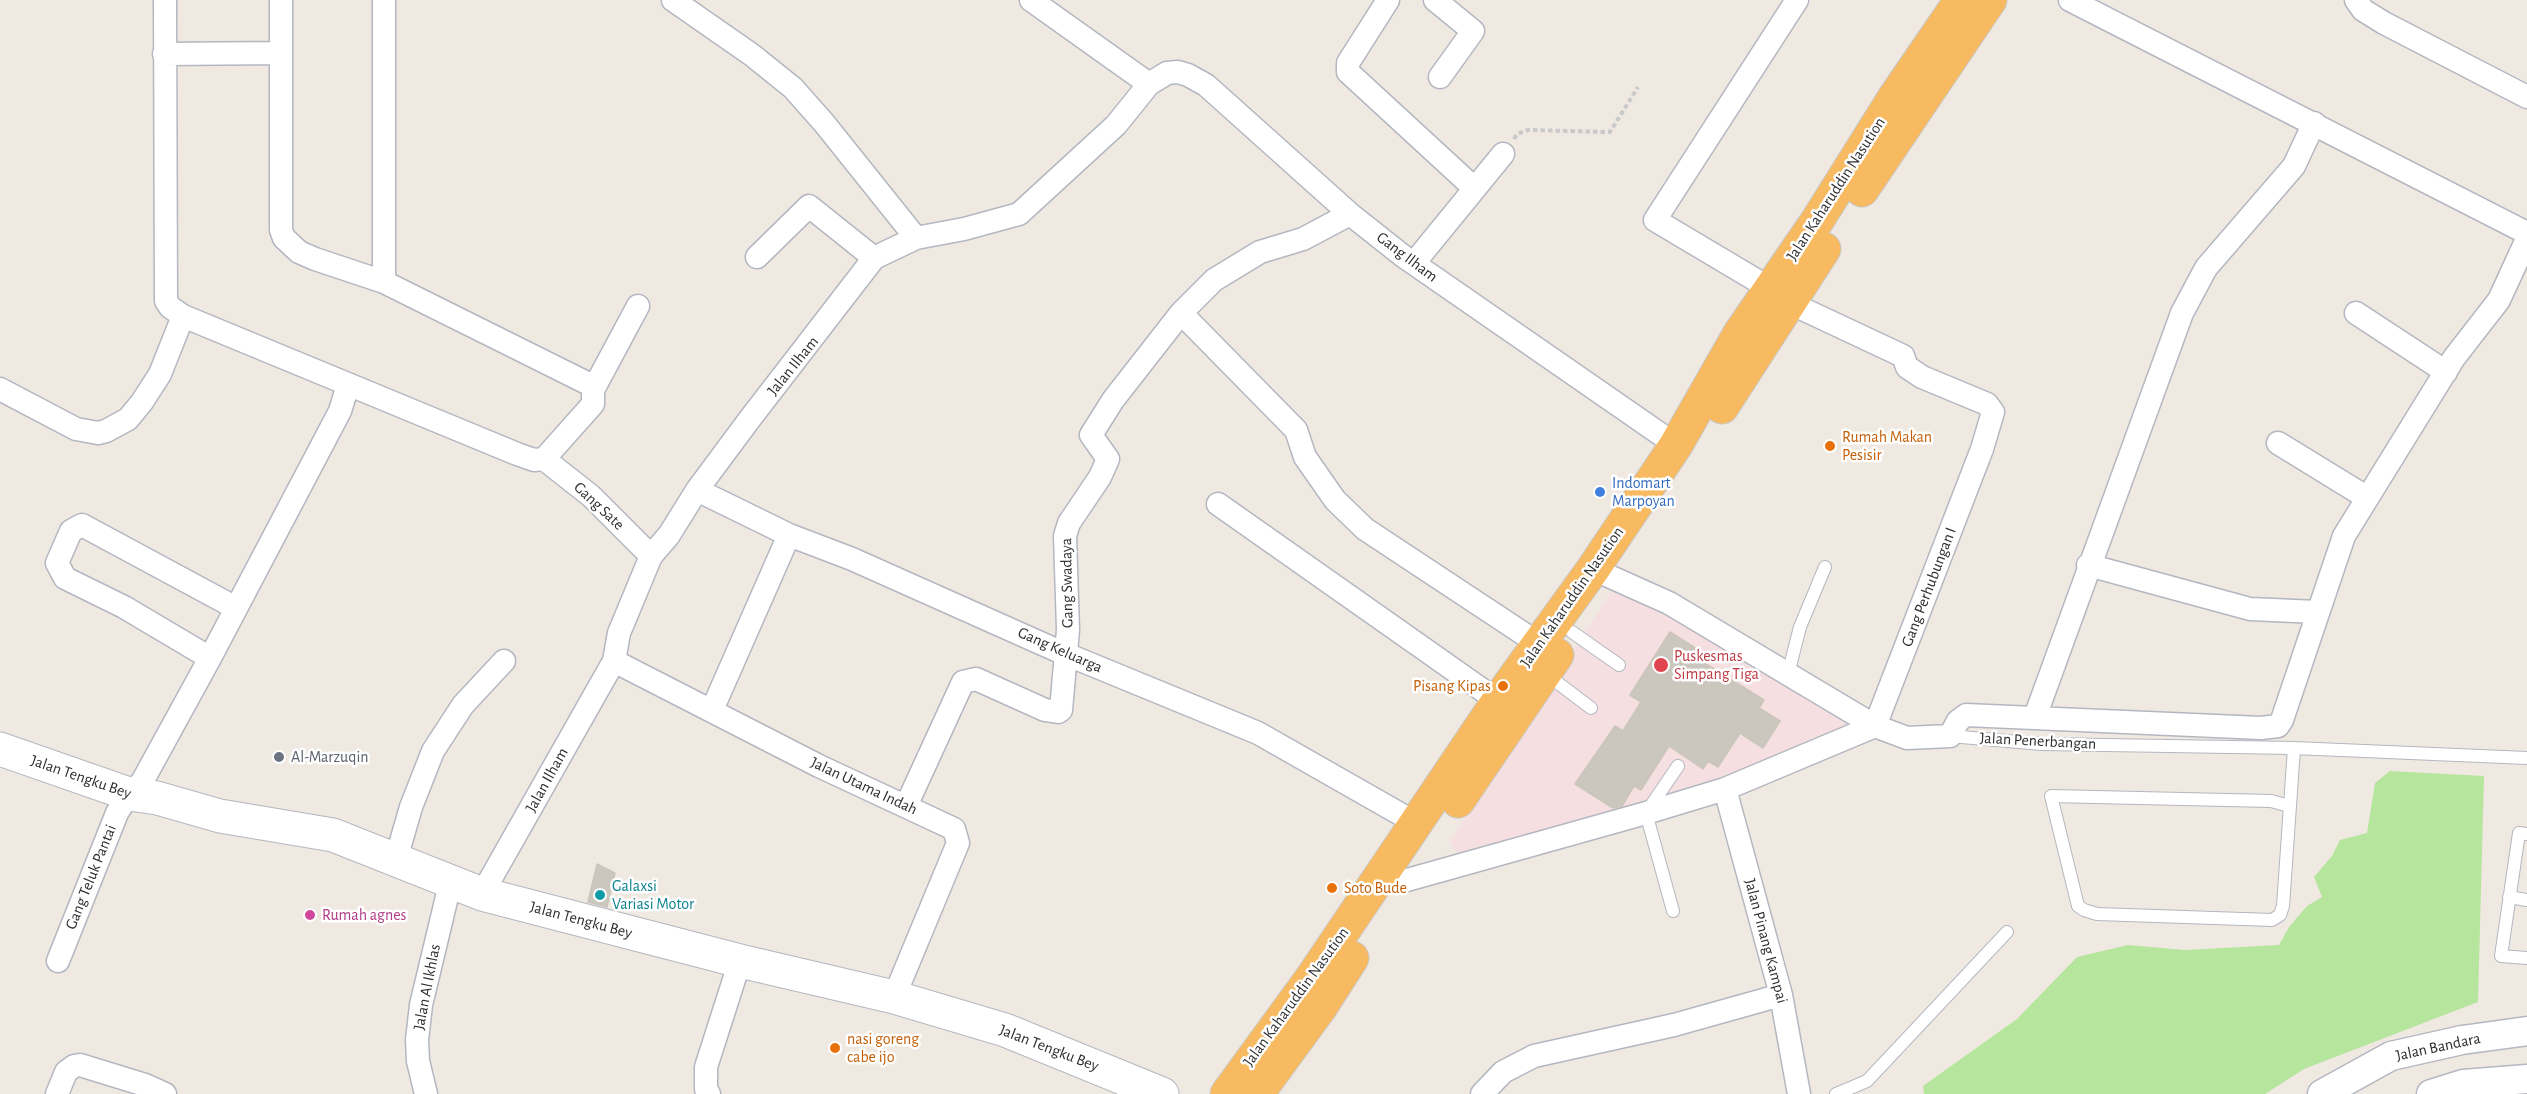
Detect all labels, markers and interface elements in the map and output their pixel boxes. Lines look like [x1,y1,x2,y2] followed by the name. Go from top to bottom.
[1782,114,1890,264] street label: Jalan Kaharuddin Nasution
[1373,228,1441,286] street label: Gang Ilham
[763,332,823,400] street label: Jalan Ilham
[1842,427,1932,465] place label: Rumah Makan Pesisir
[1823,439,1837,453] marker: Rumah Makan Pesisir
[1612,473,1675,511] place label: Indomart Marpoyan
[570,478,628,534] street label: Gang Sate
[1593,485,1607,499] marker: Indomart Marpoyan
[1516,523,1628,671] street label: Jalan Kaharuddin Nasution
[1897,524,1961,650] street label: Gang Perhubungan I
[1057,538,1077,628] street label: Gang Swadaya
[1015,623,1105,677] street label: Gang Keluarga
[1674,646,1759,684] place label: Puskesmas Simpang Tiga
[1652,656,1670,674] marker: Puskesmas Simpang Tiga
[1413,676,1491,696] place label: Pisang Kipas
[1496,679,1510,693] marker: Pisang Kipas
[1979,728,2097,754] street label: Jalan Penerbangan
[521,744,573,816] street label: Jalan Ilham
[291,747,369,767] place label: Al-Marzuqin
[272,750,286,764] marker: Al-Marzuqin
[28,751,134,803] street label: Jalan Tengku Bey
[808,753,920,819] street label: Jalan Utama Indah
[61,822,121,932] street label: Gang Teluk Pantai
[612,876,694,914] place label: Galaxsi Variasi Motor
[1740,876,1792,1006] street label: Jalan Pinang Kampai
[1344,878,1407,898] place label: Soto Bude
[1325,881,1339,895] marker: Soto Bude
[593,888,607,902] marker: Galaxsi Variasi Motor
[528,897,634,943] street label: Jalan Tengku Bey
[322,905,406,925] place label: Rumah agnes
[303,908,317,922] marker: Rumah agnes
[1239,924,1353,1070] street label: Jalan Kaharuddin Nasution
[409,942,445,1032] street label: Jalan Al Ikhlas
[997,1020,1101,1076] street label: Jalan Tengku Bey
[847,1029,919,1067] place label: nasi goreng cabe ijo
[2394,1029,2482,1065] street label: Jalan Bandara
[828,1041,842,1055] marker: nasi goreng cabe ijo

